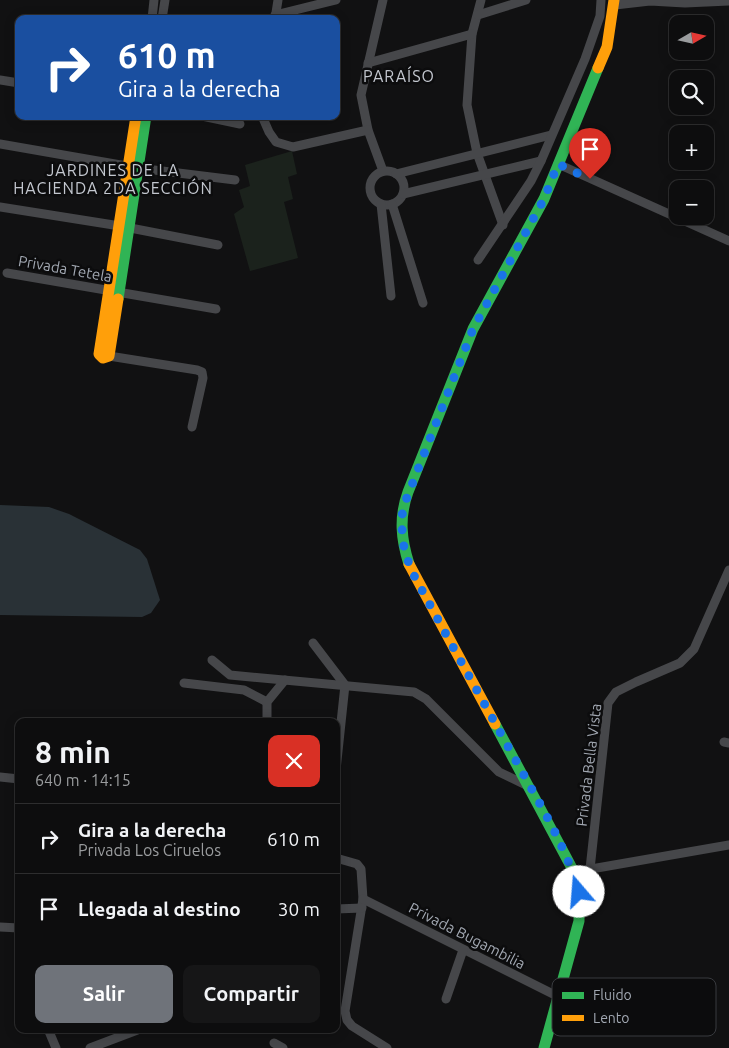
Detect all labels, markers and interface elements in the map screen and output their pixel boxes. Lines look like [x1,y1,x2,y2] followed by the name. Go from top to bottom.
[669,15,714,60] north arrow
[669,15,714,225] map controls
[35,35,100,100] icon: right
[118,35,216,75] text: 610 m
[363,65,435,85] district label: PARAÍSO
[669,70,714,115] button: search
[118,76,281,101] text: Gira a la derecha
[669,125,714,170] button: +
[569,128,611,179] pin
[576,135,604,163] icon: arrive
[13,161,213,197] district label: JARDINES DE LA HACIENDA 2DA SECCIÓN
[669,180,714,225] button: −
[17,252,113,285] street label: Privada Tetela
[573,702,604,827] street label: Privada Bella Vista
[35,735,111,769] text: 8 min
[268,735,320,787] button: close
[35,771,131,789] text: 640 m · 14:15
[78,819,226,841] text: Gira a la derecha
[35,825,63,853] icon: right
[267,828,320,850] text: 610 m
[78,841,221,859] text: Privada Los Ciruelos
[552,865,604,917] position arrow
[35,895,63,923] icon: arrive
[78,898,241,920] text: Llegada al destino
[278,898,320,920] text: 30 m
[406,899,528,972] street label: Privada Bugambilia
[35,965,173,1023] button: Salir
[183,965,320,1023] button: Compartir
[552,978,716,1036] legend
[593,987,632,1003] text: Fluido
[593,1010,630,1026] text: Lento

